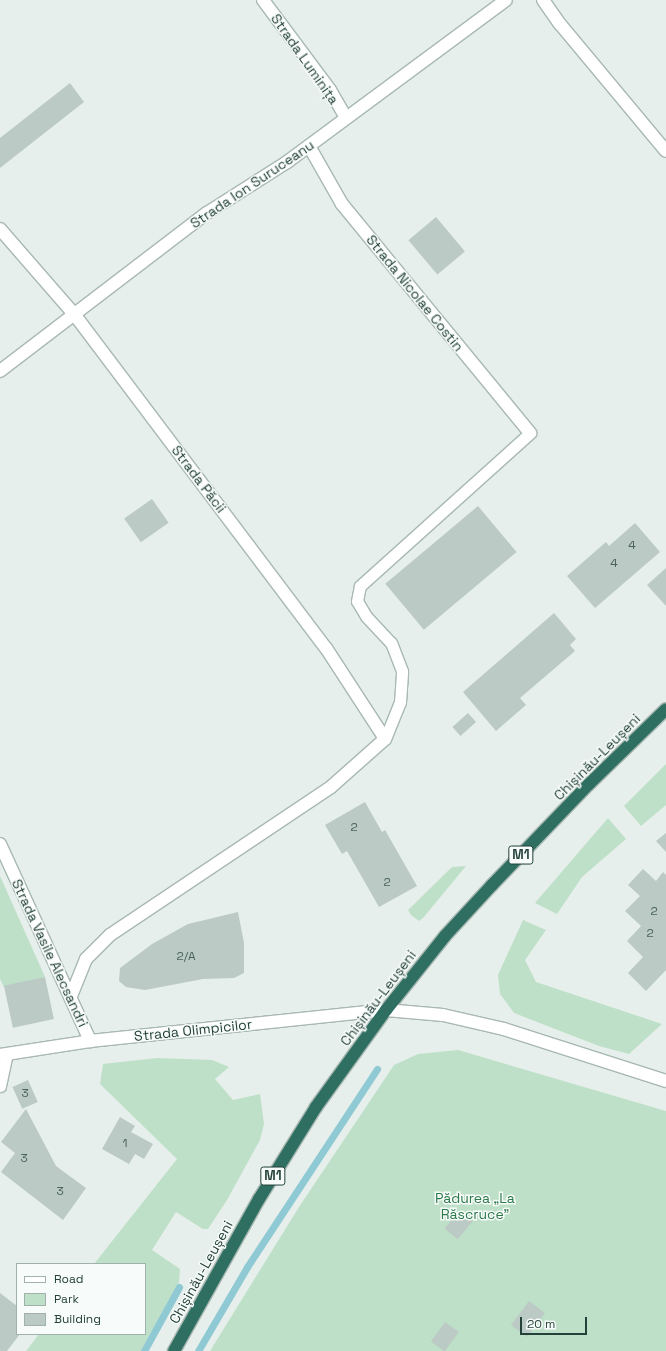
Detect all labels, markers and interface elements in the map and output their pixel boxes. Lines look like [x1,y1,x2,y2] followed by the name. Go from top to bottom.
[268,10,342,108] street label: Strada Luminița
[187,136,317,232] street label: Strada Ion Suruceanu
[363,231,467,355] street label: Strada Nicolae Costin
[168,442,230,516] street label: Strada Păcii
[628,539,636,553] house number: 4
[610,557,618,571] house number: 4
[550,710,644,804] street label: Chișinău-Leușeni
[350,821,358,835] house number: 2
[508,844,534,866] road number: M1
[8,876,92,1030] street label: Strada Vasile Alecsandri
[383,876,391,890] house number: 2
[650,905,658,919] house number: 2
[646,927,654,941] house number: 2
[337,947,419,1049] street label: Chișinău-Leușeni
[176,950,196,964] house number: 2/A
[133,1015,253,1045] street label: Strada Olimpicilor
[21,1087,29,1101] house number: 3
[122,1137,128,1151] house number: 1
[20,1152,28,1166] house number: 3
[260,1165,286,1187] road number: M1
[56,1185,64,1199] house number: 3
[435,1190,515,1222] park label: Pădurea „La Răscruce”
[166,1217,236,1327] street label: Chișinău-Leușeni
[16,1263,146,1335] legend
[54,1271,83,1287] text: Road
[54,1291,79,1307] text: Park
[522,1309,589,1335] scale bar
[54,1311,101,1327] text: Building
[527,1316,555,1332] text: 20 m

